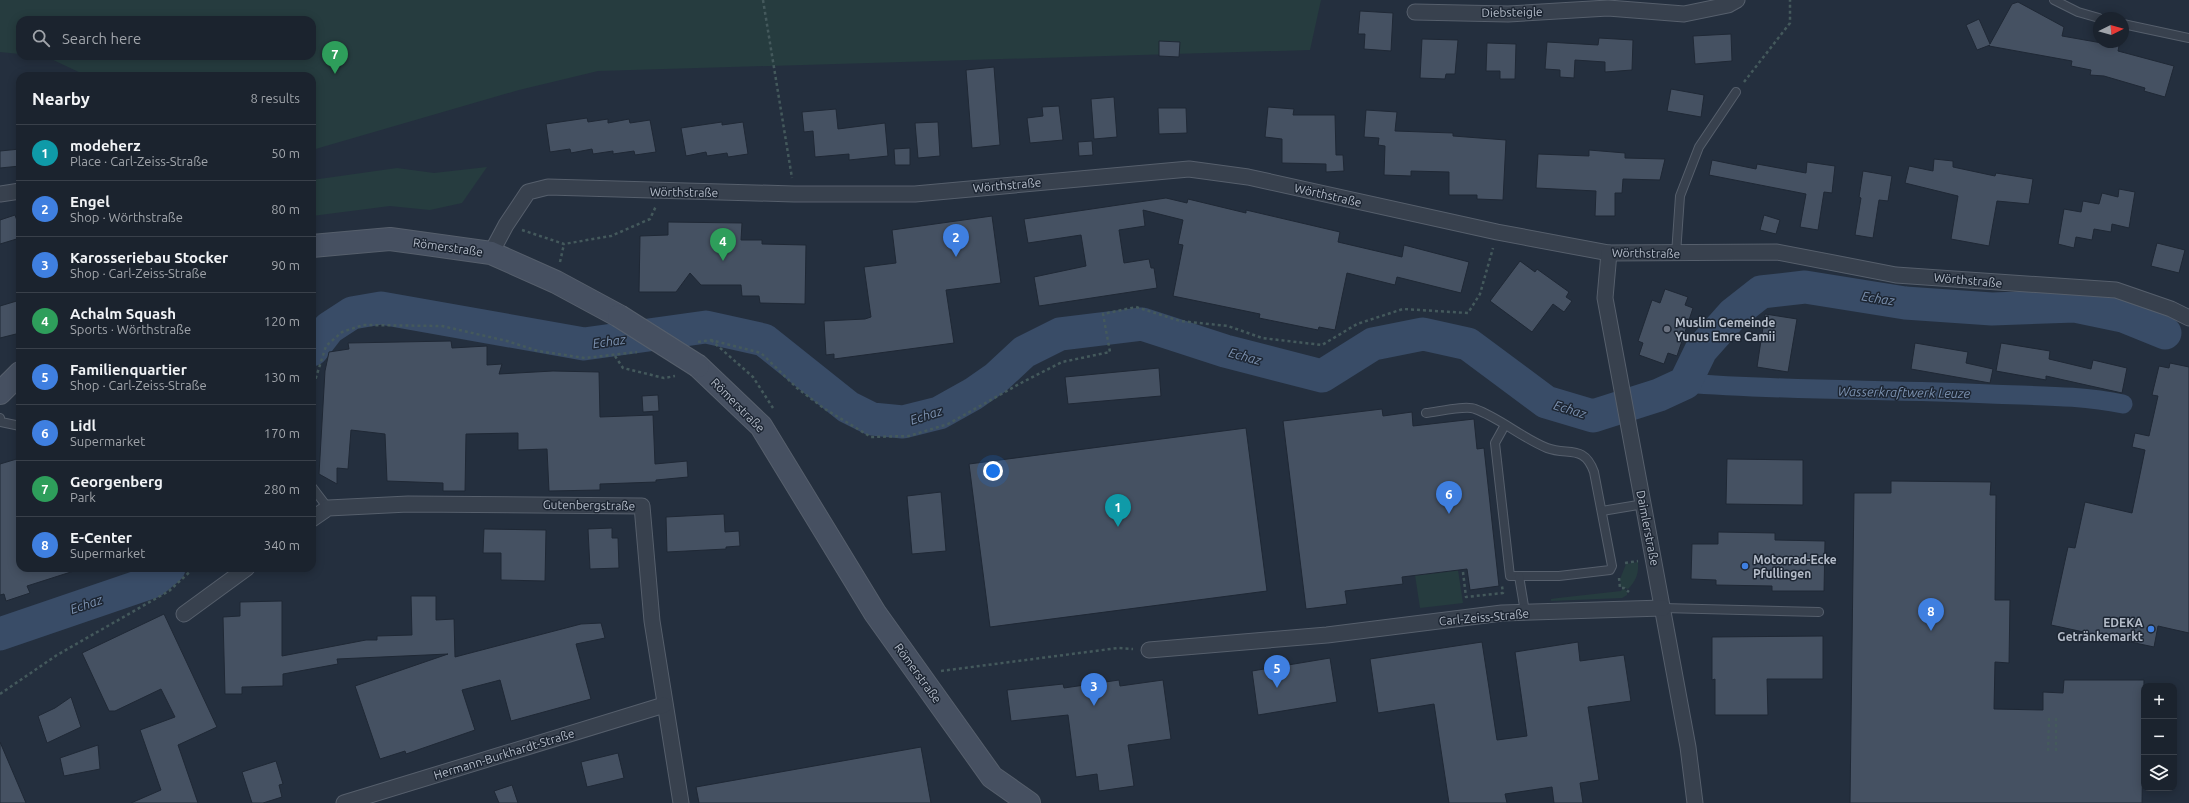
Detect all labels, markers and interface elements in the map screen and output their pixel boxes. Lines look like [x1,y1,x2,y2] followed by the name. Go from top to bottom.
[1481,5,1543,19] street label: Diebsteigle
[2093,12,2129,48] north arrow
[16,16,316,60] search box
[30,27,52,49] icon: search
[62,30,141,47] text: Search here
[322,41,348,74] pin: 7
[32,89,90,108] text: Nearby
[250,91,300,105] text: 8 results
[70,137,141,154] text: modeherz
[41,146,49,160] text: 1
[271,146,300,160] text: 50 m
[70,154,208,168] text: Place · Carl-Zeiss-Straße
[972,176,1042,194] street label: Wörthstraße
[1293,181,1363,209] street label: Wörthstraße
[650,185,718,199] street label: Wörthstraße
[70,193,110,210] text: Engel
[41,202,49,216] text: 2
[271,202,300,216] text: 80 m
[70,210,183,224] text: Shop · Wörthstraße
[943,224,969,257] pin: 2
[710,228,736,261] pin: 4
[412,236,484,258] street label: Römerstraße
[1612,246,1680,260] street label: Wörthstraße
[70,249,228,266] text: Karosseriebau Stocker
[41,258,49,272] text: 3
[271,258,300,272] text: 90 m
[70,266,207,280] text: Shop · Carl-Zeiss-Straße
[1933,271,2003,289] street label: Wörthstraße
[1861,289,1897,308] water label: Echaz
[70,305,176,322] text: Achalm Squash
[41,314,49,328] text: 4
[264,314,300,328] text: 120 m
[1675,316,1776,343] place label: Muslim Gemeinde Yunus Emre Camii
[70,322,191,336] text: Sports · Wörthstraße
[1662,324,1672,334] marker: Muslim Gemeinde Yunus Emre Camii
[592,332,627,350] water label: Echaz
[1227,345,1264,367] water label: Echaz
[70,361,187,378] text: Familienquartier
[41,370,49,384] text: 5
[264,370,300,384] text: 130 m
[708,375,768,435] street label: Römerstraße
[70,378,207,392] text: Shop · Carl-Zeiss-Straße
[1838,384,1971,401] water label: Wasserkraftwerk Leuze
[1552,397,1589,421] water label: Echaz
[908,403,945,427] water label: Echaz
[70,417,96,434] text: Lidl
[41,426,49,440] text: 6
[264,426,300,440] text: 170 m
[70,434,145,448] text: Supermarket
[983,461,1003,481] your location
[70,473,163,490] text: Georgenberg
[1436,481,1462,514] pin: 6
[41,482,49,496] text: 7
[264,482,300,496] text: 280 m
[1634,489,1662,567] street label: Daimlerstraße
[70,490,96,504] text: Park
[1105,494,1131,527] pin: 1
[543,498,635,512] street label: Gutenbergstraße
[70,529,132,546] text: E-Center
[41,538,49,552] text: 8
[264,538,300,552] text: 340 m
[70,546,145,560] text: Supermarket
[1753,553,1837,580] place label: Motorrad-Ecke Pfullingen
[1740,561,1750,571] marker: Motorrad-Ecke Pfullingen
[68,592,105,616] water label: Echaz
[1918,598,1944,631] pin: 8
[1438,607,1530,627] street label: Carl-Zeiss-Straße
[2057,616,2144,643] place label: EDEKA Getränkemarkt
[2146,624,2156,634] marker: EDEKA Getränkemarkt
[892,641,944,705] street label: Römerstraße
[1264,655,1290,688] pin: 5
[1081,673,1107,706] pin: 3
[2141,683,2177,791] map controls
[2141,683,2177,719] button: +
[2141,719,2177,755] button: −
[432,726,576,782] street label: Hermann-Burkhardt-Straße
[2141,755,2177,791] button: layers

